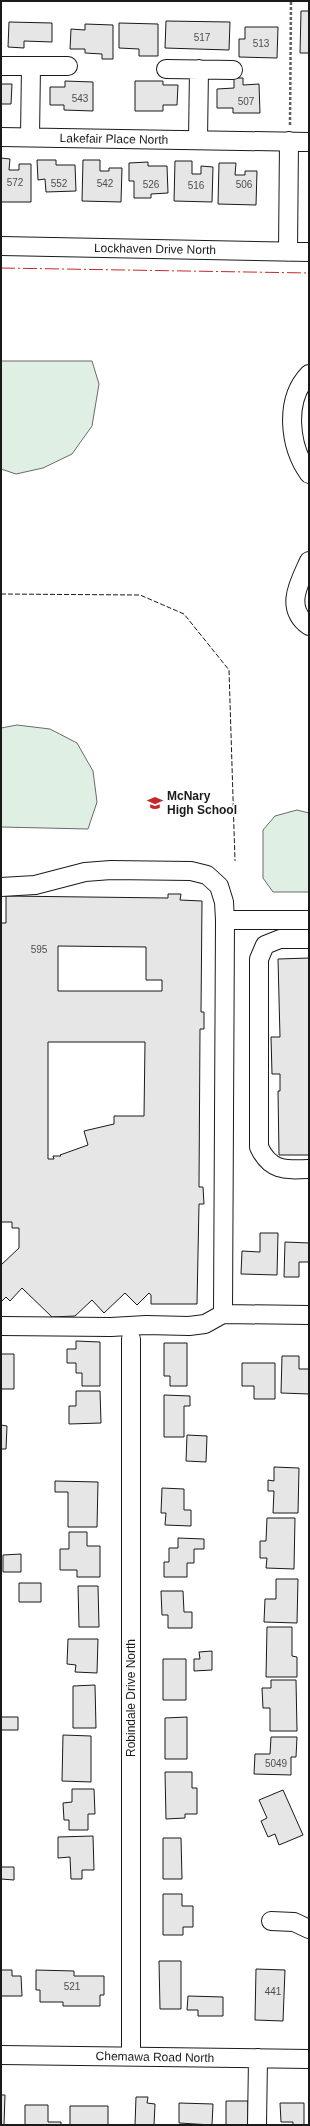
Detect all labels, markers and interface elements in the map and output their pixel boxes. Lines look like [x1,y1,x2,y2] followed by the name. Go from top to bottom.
[194,32,211,43] house number: 517
[253,38,270,49] house number: 513
[72,93,89,104] house number: 543
[238,96,255,107] house number: 507
[60,131,168,147] street label: Lakefair Place North
[7,177,24,188] house number: 572
[51,178,68,189] house number: 552
[97,178,114,189] house number: 542
[143,179,160,190] house number: 526
[236,179,253,190] house number: 506
[188,180,205,191] house number: 516
[94,241,216,257] street label: Lockhaven Drive North
[167,789,237,817] place label: McNary High School
[146,794,164,812] school or university icon: McNary High School
[31,944,48,955] house number: 595
[124,1639,138,1757] street label: Robindale Drive North
[265,1758,288,1769] house number: 5049
[64,1981,81,1992] house number: 521
[265,1986,282,1997] house number: 441
[96,2049,214,2065] street label: Chemawa Road North

